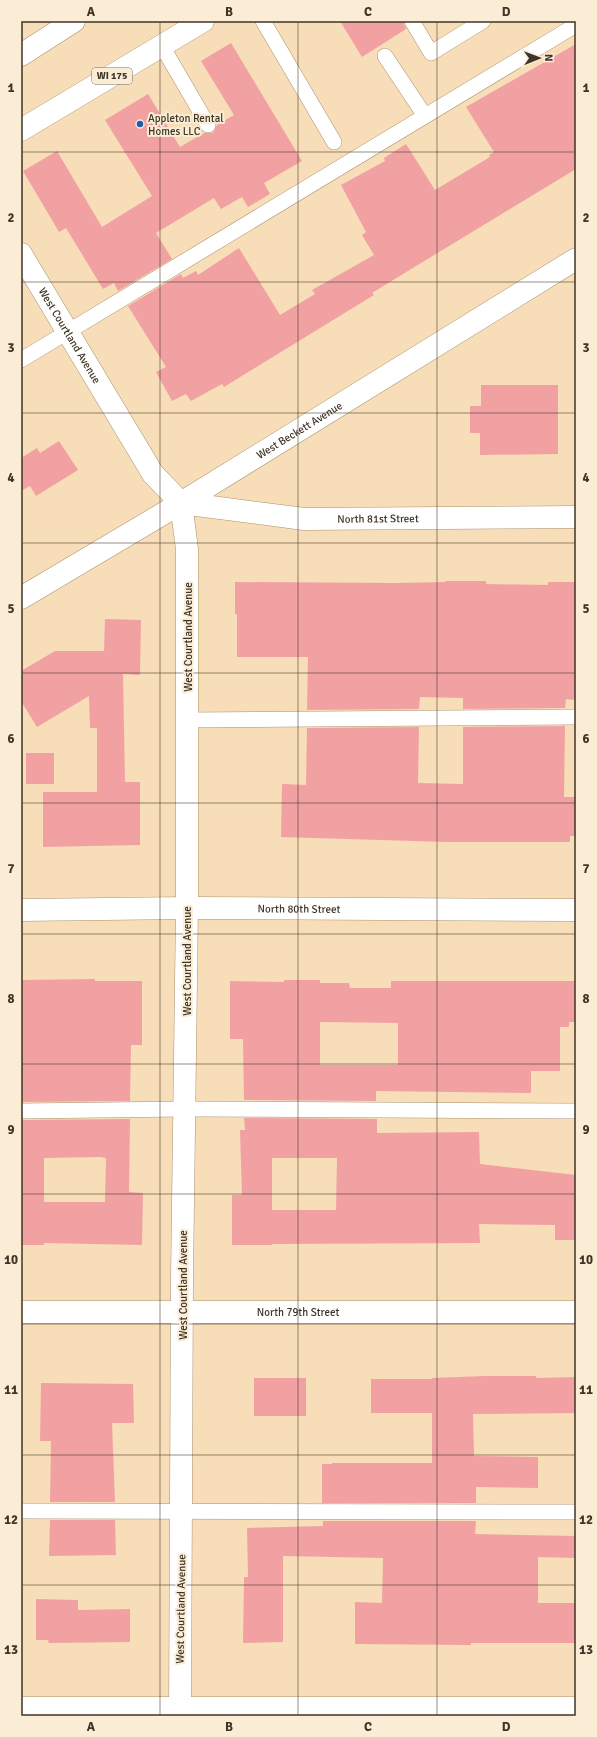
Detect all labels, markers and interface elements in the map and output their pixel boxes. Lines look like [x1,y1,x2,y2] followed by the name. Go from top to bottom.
[87,4,96,20] text: A
[225,4,233,20] text: B
[364,4,372,20] text: C
[502,4,511,20] text: D
[519,38,559,78] north arrow
[542,54,555,62] text: N
[92,68,132,84] road number: WI 175
[7,80,15,96] text: 1
[582,80,590,96] text: 1
[148,112,224,138] place label: Appleton Rental Homes LLC
[135,119,145,129] marker: Appleton Rental Homes LLC
[7,210,15,226] text: 2
[582,210,590,226] text: 2
[36,285,104,386] street label: West Courtland Avenue
[7,340,15,356] text: 3
[582,340,590,356] text: 3
[254,399,344,461] street label: West Beckett Avenue
[7,470,15,486] text: 4
[582,470,590,486] text: 4
[337,512,419,525] street label: North 81st Street
[182,582,195,692] street label: West Courtland Avenue
[7,601,15,617] text: 5
[582,601,590,617] text: 5
[7,731,15,747] text: 6
[582,731,590,747] text: 6
[7,861,15,877] text: 7
[582,861,590,877] text: 7
[258,902,341,915] street label: North 80th Street
[181,906,194,1016] street label: West Courtland Avenue
[7,991,15,1007] text: 8
[582,991,590,1007] text: 8
[7,1122,15,1138] text: 9
[582,1122,590,1138] text: 9
[177,1230,190,1340] street label: West Courtland Avenue
[4,1252,18,1268] text: 10
[579,1252,593,1268] text: 10
[257,1306,339,1319] street label: North 79th Street
[4,1382,18,1398] text: 11
[579,1382,593,1398] text: 11
[4,1512,18,1528] text: 12
[579,1512,593,1528] text: 12
[174,1554,188,1664] street label: West Courtland Avenue
[4,1642,18,1658] text: 13
[579,1642,593,1658] text: 13
[87,1719,96,1735] text: A
[225,1719,233,1735] text: B
[364,1719,372,1735] text: C
[502,1719,511,1735] text: D

